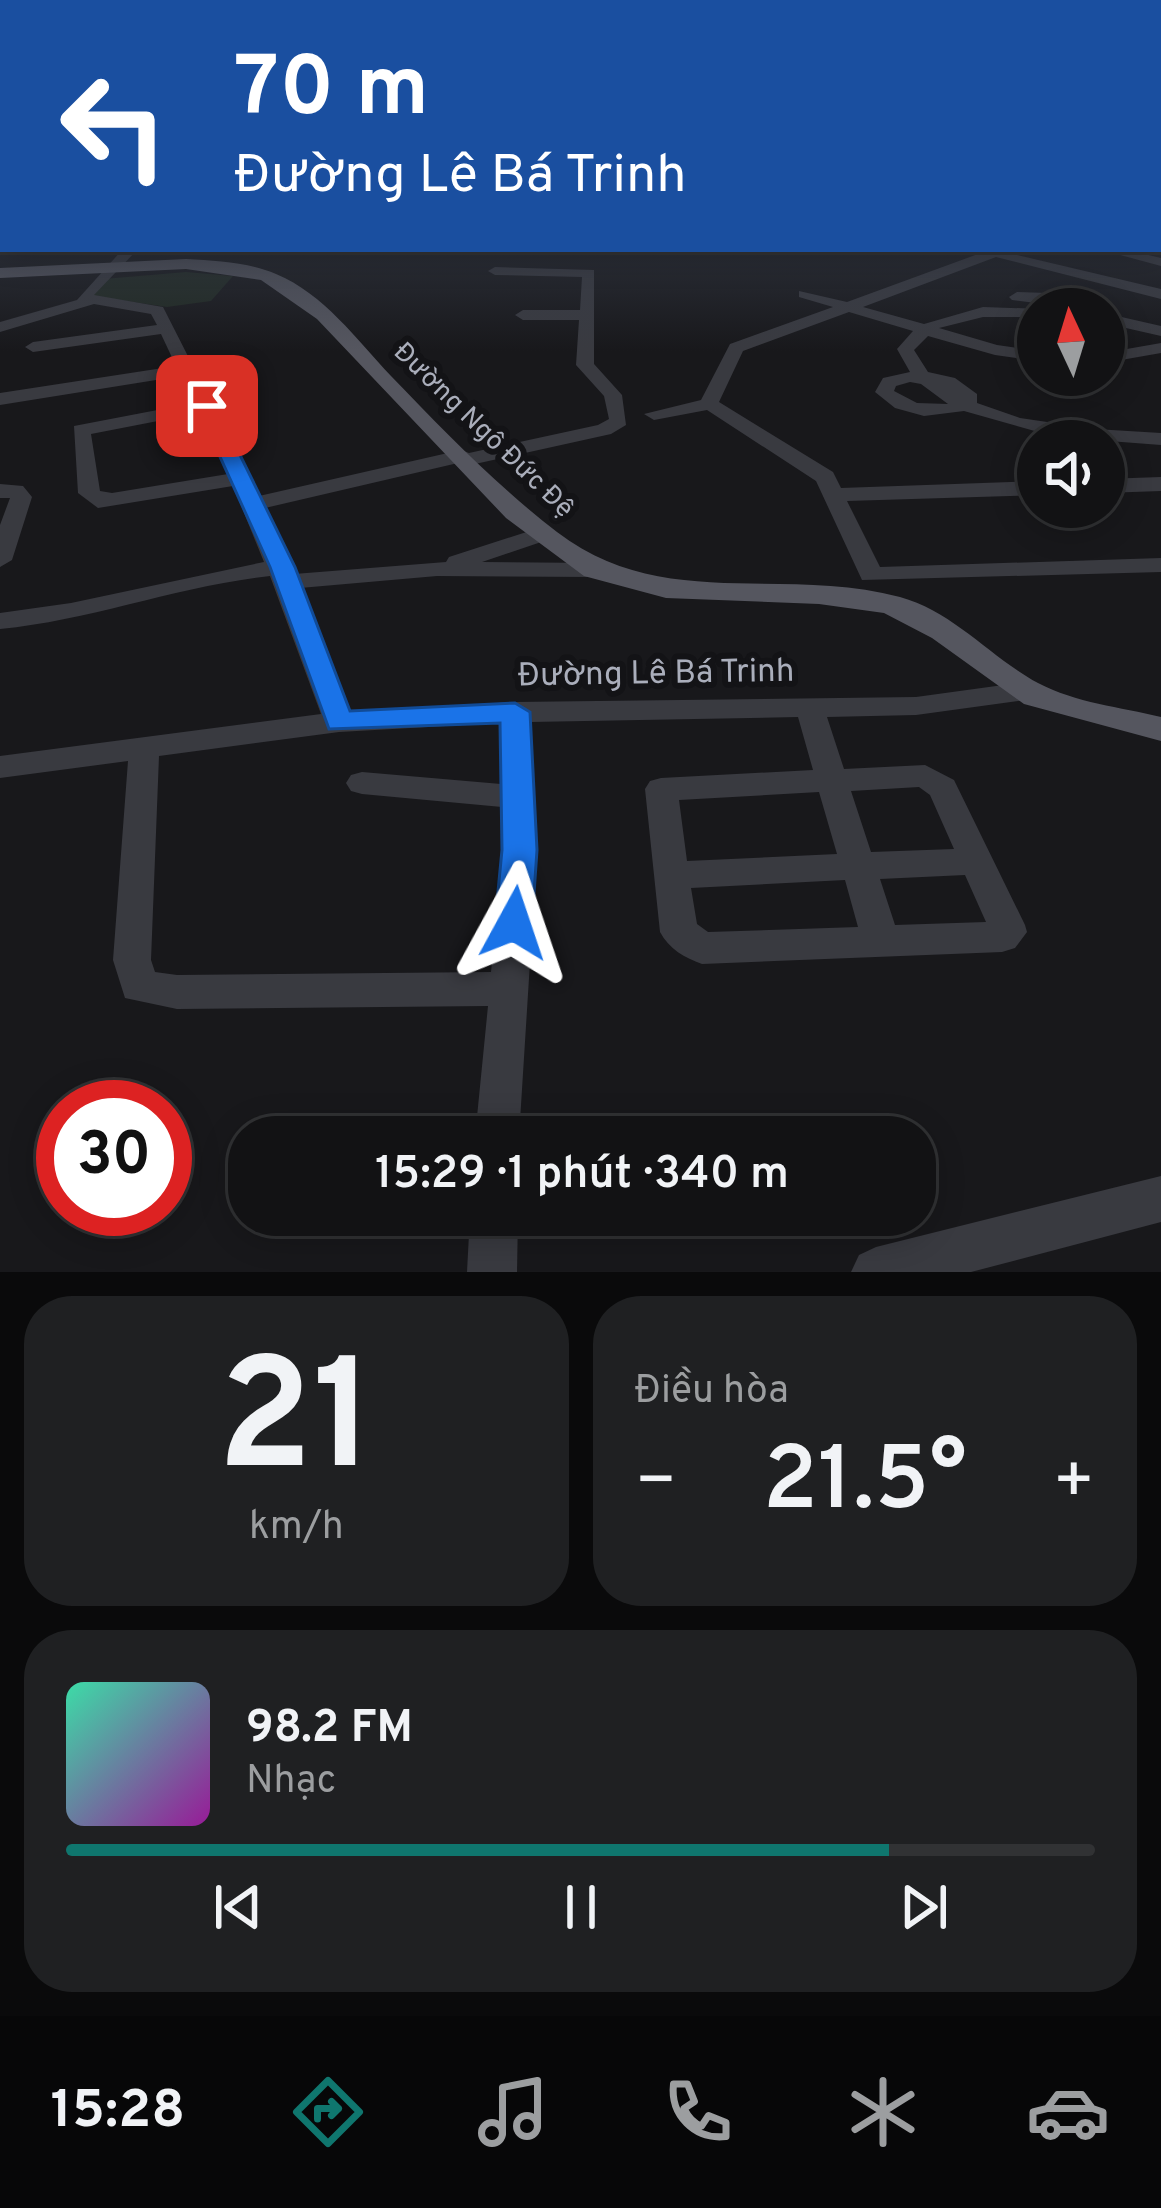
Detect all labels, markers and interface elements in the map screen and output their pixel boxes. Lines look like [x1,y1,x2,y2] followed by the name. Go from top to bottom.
[234,39,429,145] text: 70 m
[36,48,192,204] icon: left
[234,143,687,212] text: Đường Lê Bá Trinh
[1017,288,1125,396] north arrow
[1017,288,1125,528] map controls
[386,336,580,526] street label: Đường Ngô Đức Đệ
[156,355,258,457] pin
[174,373,240,439] icon: arrive
[1017,420,1125,528] button: sound
[517,652,795,698] street label: Đường Lê Bá Trinh
[451,860,577,986] position arrow
[36,1080,192,1236] speed limit sign: 30
[375,1147,789,1204] text: 15:29 · 1 phút · 340 m
[217,1327,375,1525] text: 21
[635,1368,789,1417] text: Điều hòa
[763,1428,967,1541] text: 21.5°
[635,1443,677,1526] text: −
[1052,1443,1095,1526] text: +
[249,1504,344,1553] text: km/h
[246,1701,413,1758] text: 98.2 FM
[246,1758,336,1807] text: Nhạc
[205,1874,271,1940] icon: previous
[548,1874,614,1940] icon: pause
[891,1874,957,1940] icon: next
[286,2070,370,2154] icon: directions
[471,2070,555,2154] icon: music
[656,2070,740,2154] icon: phone
[841,2070,925,2154] icon: climate
[1026,2070,1110,2154] icon: car
[51,2078,185,2147] text: 15:28

